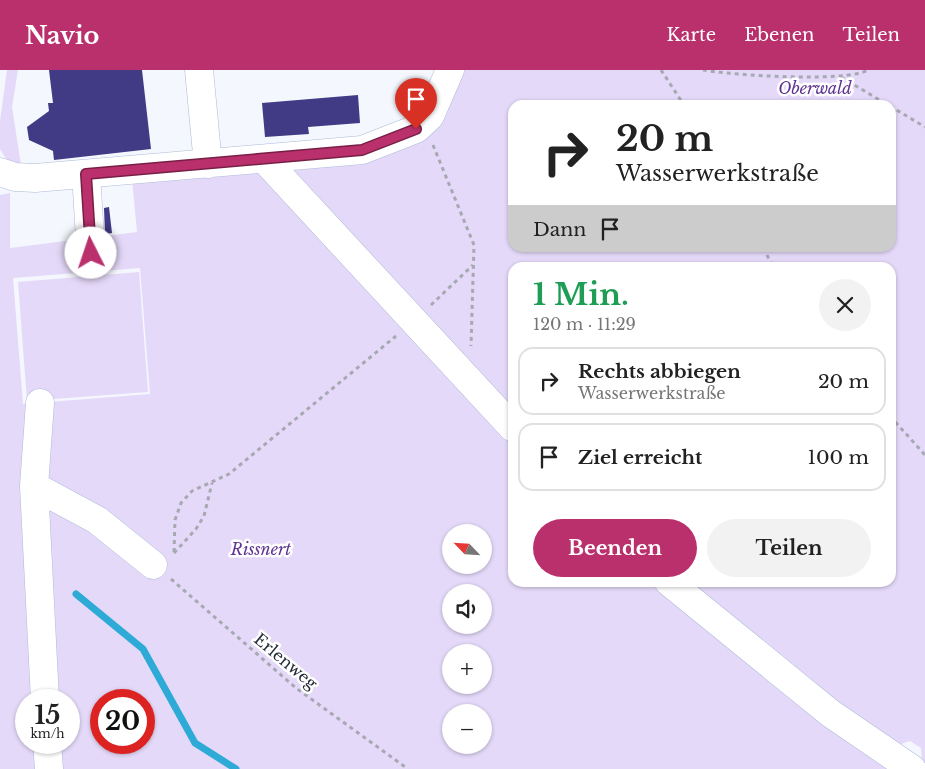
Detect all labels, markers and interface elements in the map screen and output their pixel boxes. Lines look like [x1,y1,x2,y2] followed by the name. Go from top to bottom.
[25,21,99,50] text: Navio
[666,24,716,46] text: Karte
[744,24,814,46] text: Ebenen
[842,24,900,46] text: Teilen
[395,78,437,129] pin
[778,78,852,98] park label: Oberwald
[402,85,430,113] icon: arrive
[616,117,713,160] text: 20 m
[533,120,598,185] icon: right
[616,160,819,187] text: Wasserwerkstraße
[596,215,624,243] icon: arrive
[533,218,586,241] text: Dann
[64,226,116,278] position arrow
[533,276,629,313] text: 1 Min.
[819,279,871,331] button: close
[533,314,636,334] text: 120 m · 11:29
[578,360,741,383] text: Rechts abbiegen
[535,367,563,395] icon: right
[818,370,869,393] text: 20 m
[578,383,726,403] text: Wasserwerkstraße
[535,443,563,471] icon: arrive
[578,446,702,469] text: Ziel erreicht
[808,446,869,469] text: 100 m
[533,519,697,577] button: Beenden
[707,519,871,577] button: Teilen
[442,524,492,574] north arrow
[442,524,492,754] map controls
[230,539,291,559] park label: Rissnert
[442,584,492,634] button: sound
[250,629,322,693] street label: Erlenweg
[442,644,492,694] button: +
[90,689,155,754] speed limit sign: 20
[35,700,60,731] text: 15
[442,704,492,754] button: −
[30,726,65,741] text: km/h

